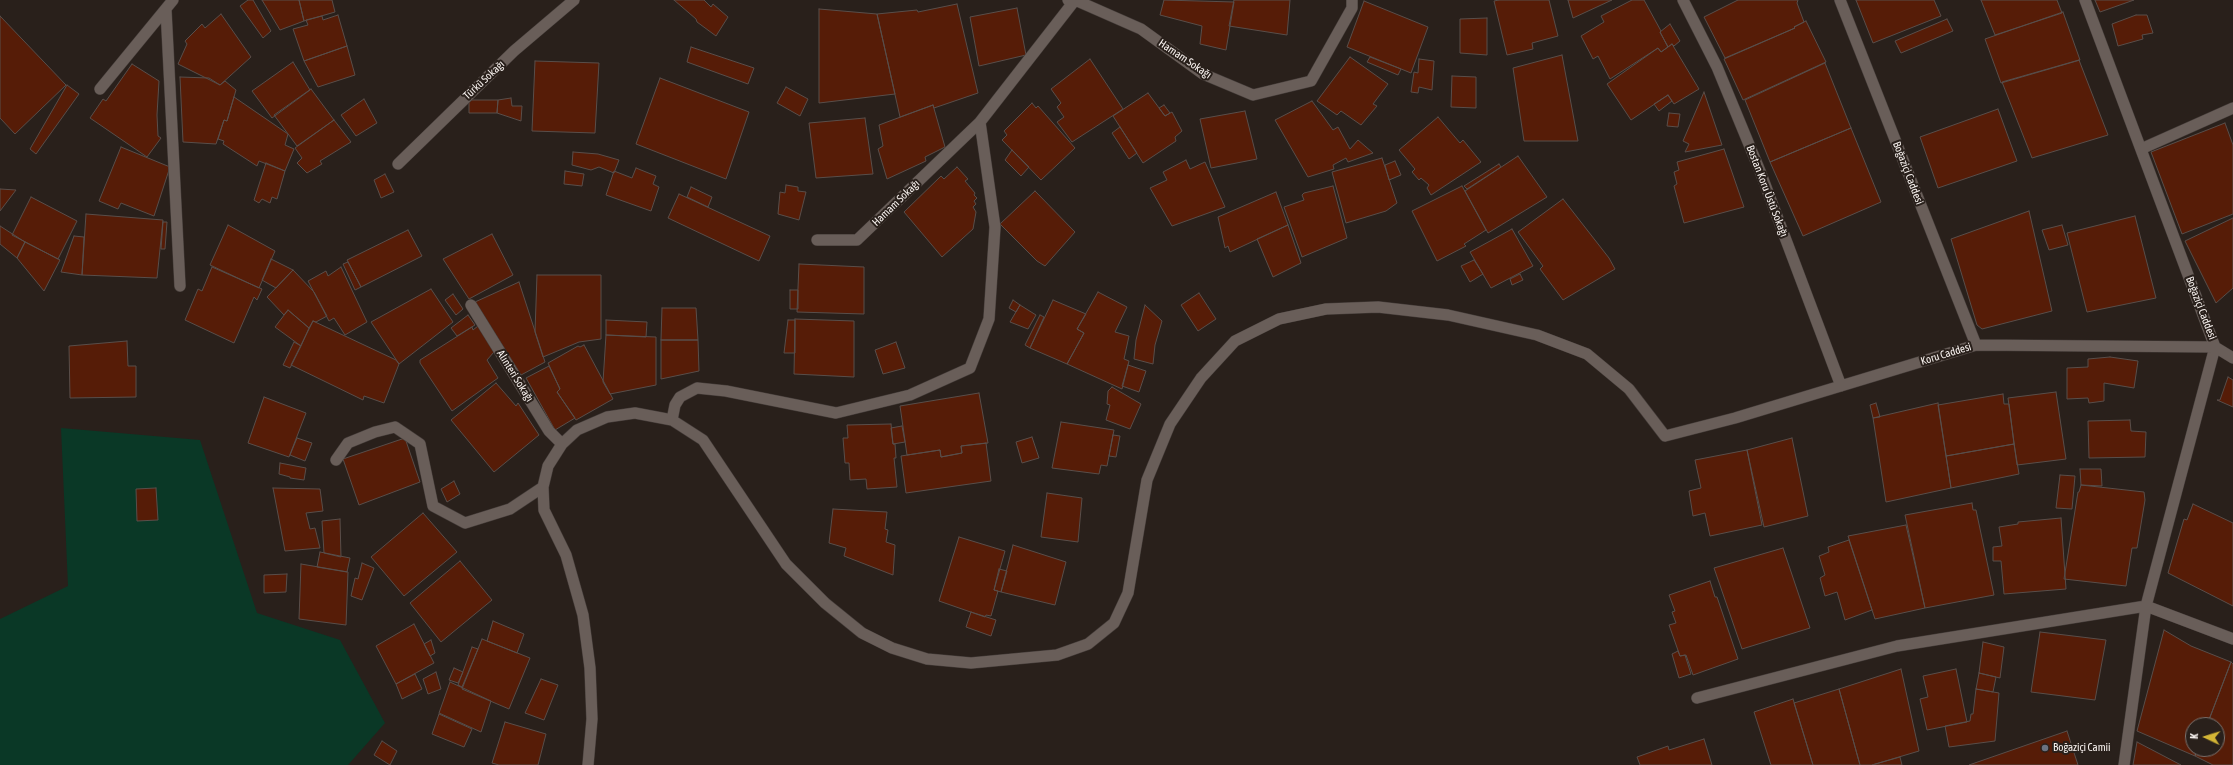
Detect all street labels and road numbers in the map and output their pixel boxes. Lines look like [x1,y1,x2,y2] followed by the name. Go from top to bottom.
[1156,36,1214,82] street label: Hamam Sokağı
[461,58,507,102] street label: Türkü Sokağı
[1890,140,1926,206] street label: Boğaziçi Caddesi
[1743,143,1791,239] street label: Bostan Koru Üstü Sokağı
[869,177,923,229] street label: Hamam Sokağı
[2183,275,2219,341] street label: Boğaziçi Caddesi
[1919,340,1973,368] street label: Koru Caddesi
[494,348,536,404] street label: Alınteri Sokağı

